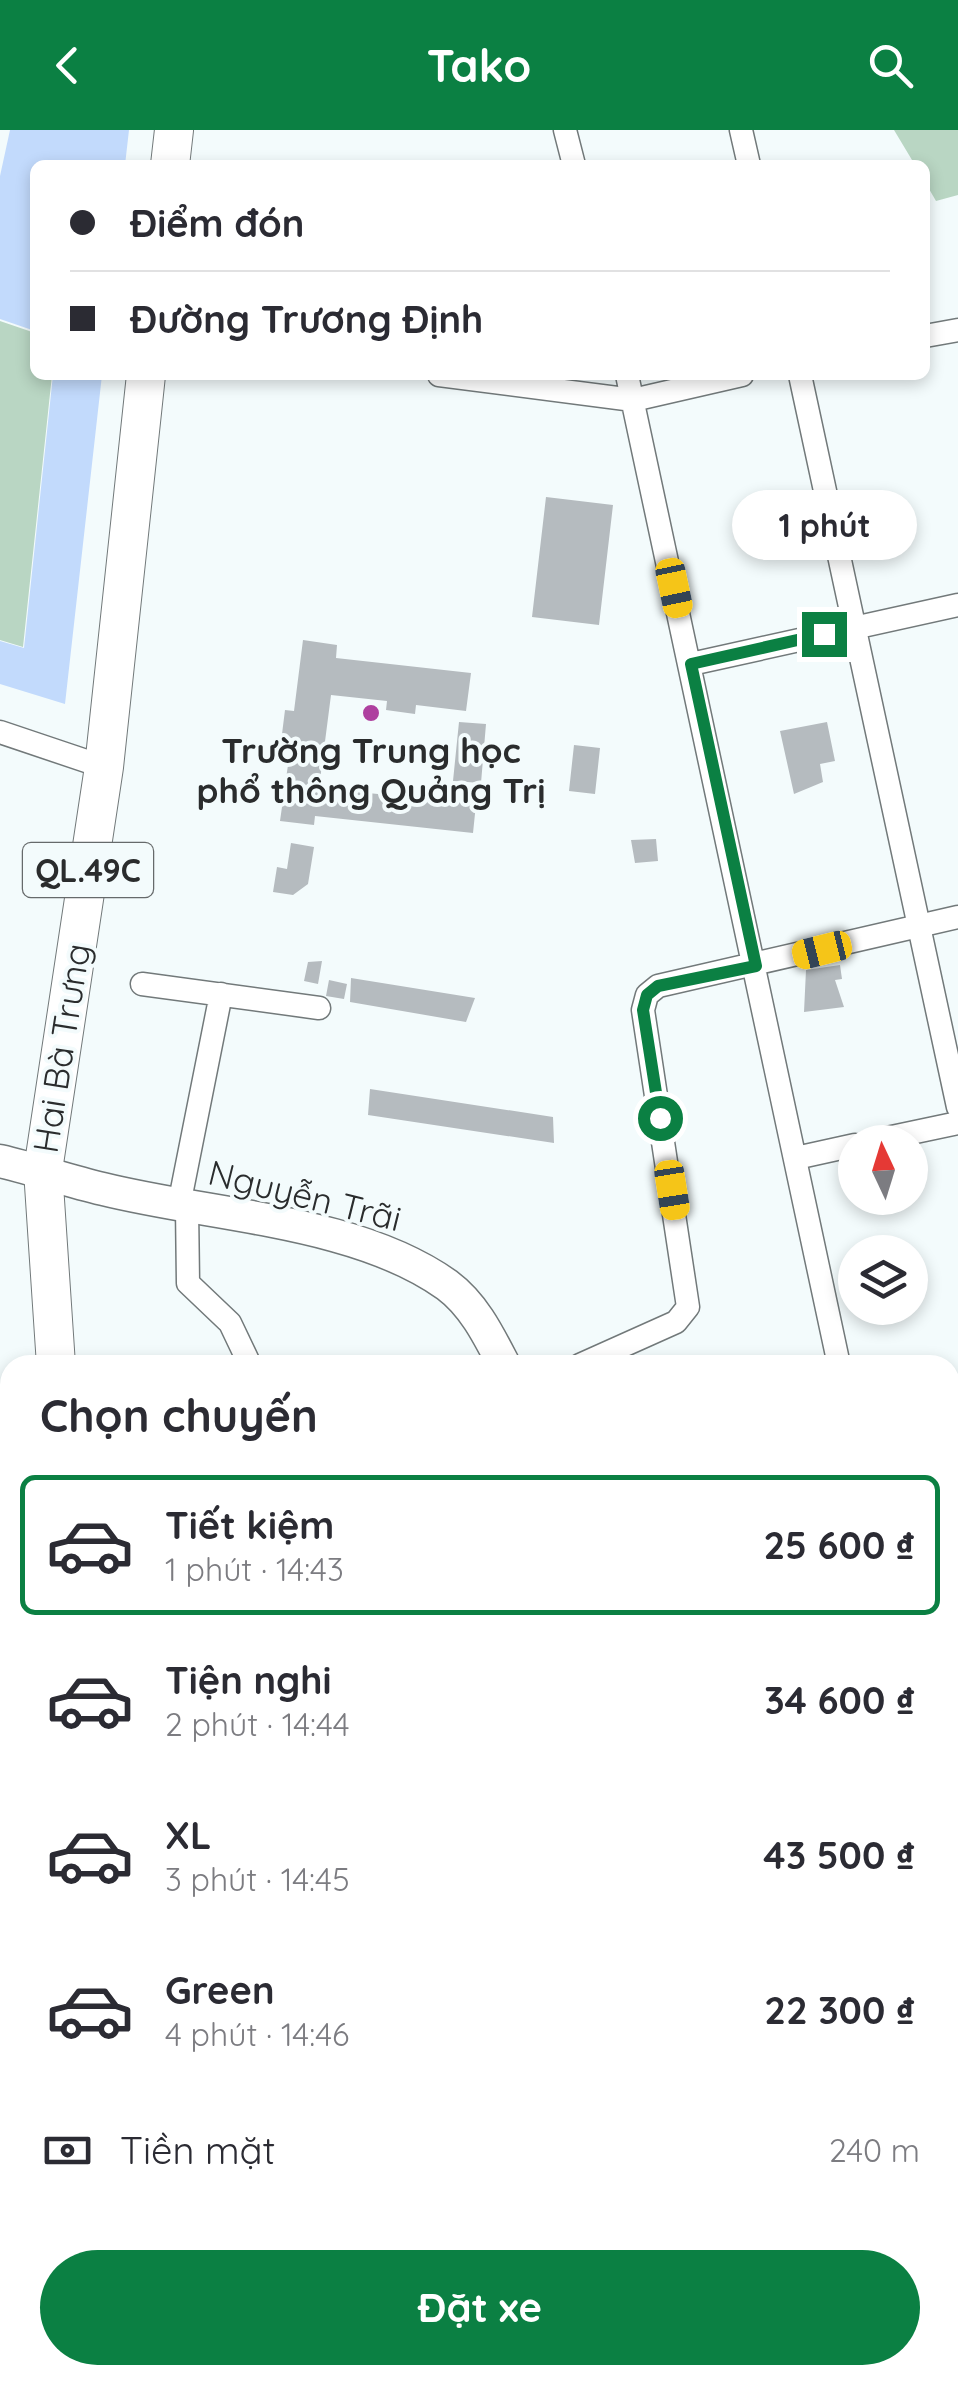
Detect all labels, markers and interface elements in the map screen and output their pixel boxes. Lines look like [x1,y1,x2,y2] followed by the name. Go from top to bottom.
[427,37,531,93] text: Tako
[40,38,95,93] icon: back
[863,38,918,93] icon: search
[130,199,304,247] text: Điểm đón
[130,295,483,343] text: Đường Trương Định
[732,489,916,559] callout: 1 phút
[778,505,871,545] text: 1 phút
[653,556,695,620] car
[802,612,847,657] route end
[360,702,382,724] marker: Trường Trung học phổ thông Quảng Trị
[197,728,546,812] place label: Trường Trung học phổ thông Quảng Trị
[23,843,153,897] road number: QL.49C
[789,928,855,972] car
[23,940,99,1156] street label: Hai Bà Trưng
[638,1096,683,1141] route start
[838,1125,928,1215] north arrow
[838,1125,928,1325] map controls
[204,1150,406,1240] street label: Nguyễn Trãi
[652,1158,692,1222] car
[838,1235,928,1325] button: layers
[40,1387,318,1443] text: Chọn chuyến
[45,1500,135,1590] icon: car
[165,1501,334,1549] text: Tiết kiệm
[763,1521,915,1569] text: 25 600 ₫
[165,1549,344,1589] text: 1 phút · 14:43
[45,1655,135,1745] icon: car
[165,1656,332,1704] text: Tiện nghi
[764,1676,915,1724] text: 34 600 ₫
[165,1704,350,1744] text: 2 phút · 14:44
[45,1810,135,1900] icon: car
[165,1811,211,1859] text: XL
[763,1831,915,1879] text: 43 500 ₫
[165,1859,350,1899] text: 3 phút · 14:45
[45,1965,135,2055] icon: car
[165,1966,275,2014] text: Green
[764,1986,915,2034] text: 22 300 ₫
[165,2014,349,2054] text: 4 phút · 14:46
[40,2123,95,2178] icon: cash
[120,2126,275,2174] text: Tiền mặt
[829,2130,920,2170] text: 240 m
[40,2250,920,2365] button: Đặt xe

